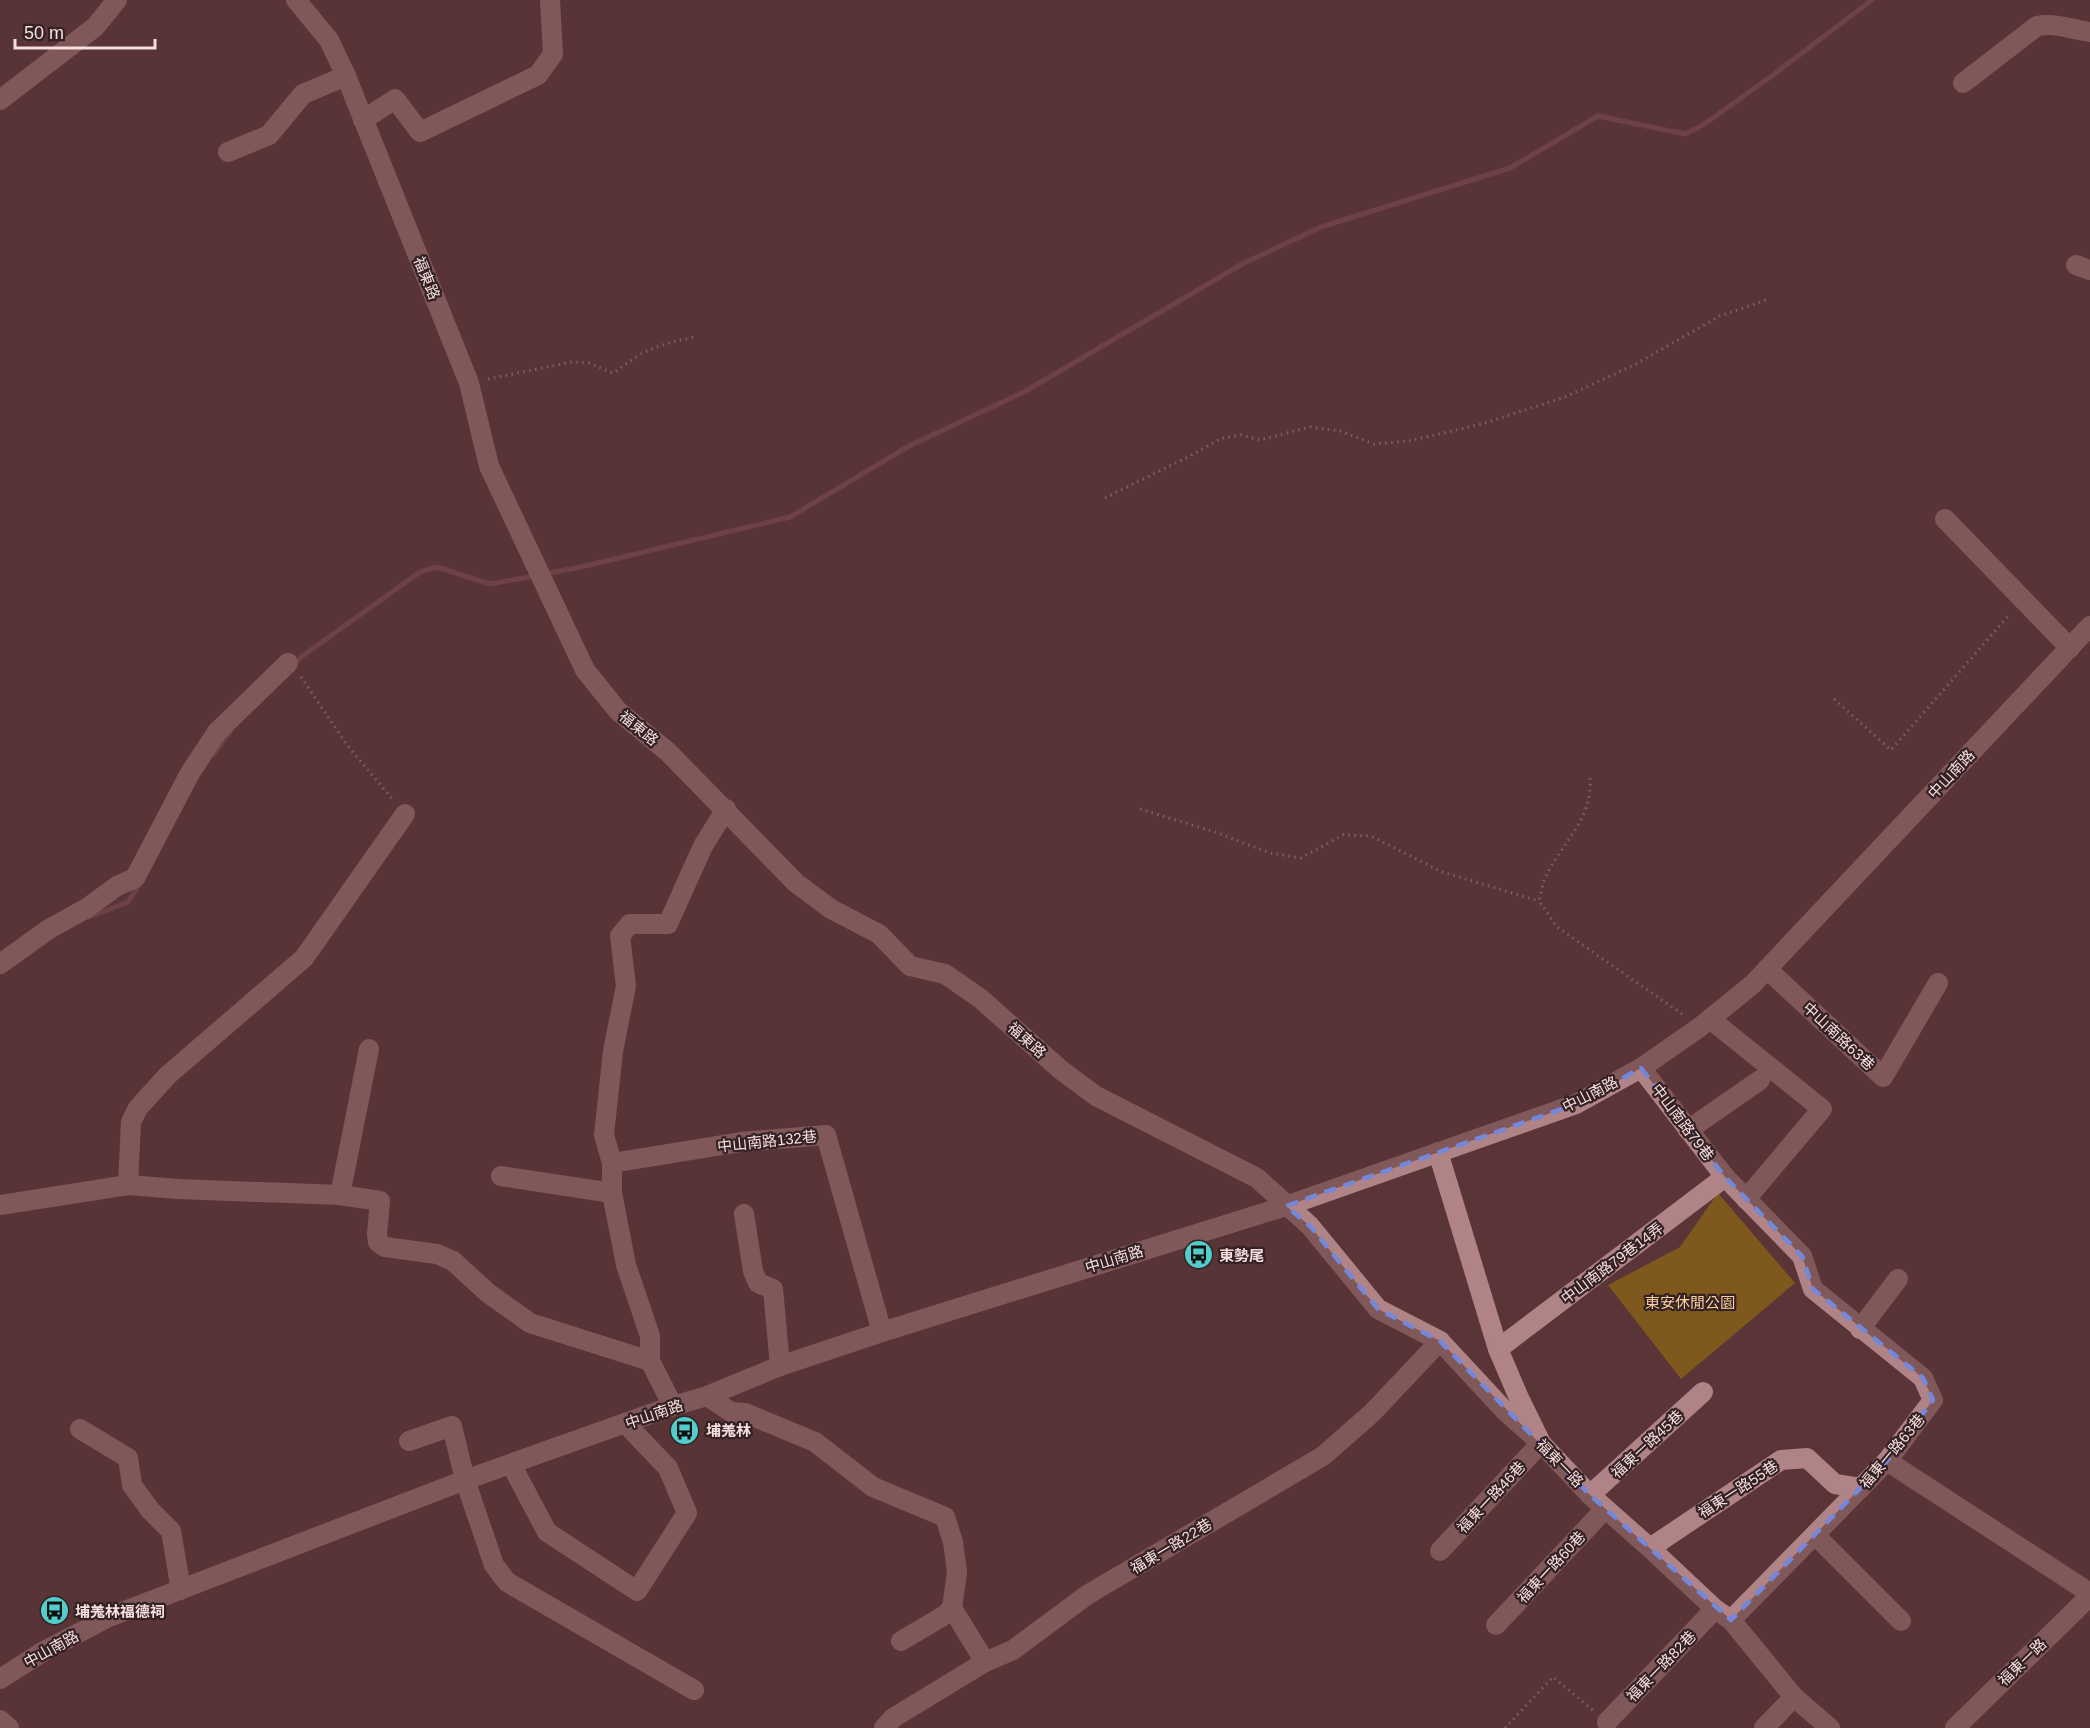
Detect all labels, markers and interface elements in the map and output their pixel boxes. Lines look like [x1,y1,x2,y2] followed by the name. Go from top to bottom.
[15,12,154,50] scale bar
[24,23,64,43] text: 50 m
[411,254,443,302] street label: 福東路
[616,707,662,749] street label: 福東路
[1924,746,1978,802] street label: 中山南路
[1800,999,1878,1073] street label: 中山南路63巷
[1005,1019,1049,1061] street label: 福東路
[1559,1073,1621,1115] street label: 中山南路
[1649,1080,1717,1164] street label: 中山南路79巷
[716,1127,818,1155] street label: 中山南路132巷
[1558,1219,1666,1307] street label: 中山南路79巷14弄
[1182,1239,1214,1271] bus stop icon: 東勢尾
[1083,1242,1145,1276] street label: 中山南路
[1219,1247,1264,1264] place label: 東勢尾
[1645,1294,1735,1311] park label: 東安休閒公園
[623,1396,685,1432] street label: 中山南路
[1608,1407,1686,1481] street label: 福東一路45巷
[1856,1410,1928,1492] street label: 福東一路63巷
[669,1414,701,1446] bus stop icon: 埔羗林
[706,1422,751,1439] place label: 埔羗林
[1533,1436,1587,1490] street label: 福東一路
[1695,1457,1781,1521] street label: 福東一路55巷
[1454,1458,1528,1536] street label: 福東一路46巷
[1127,1515,1215,1577] street label: 福東一路22巷
[1514,1528,1588,1606] street label: 福東一路60巷
[38,1595,70,1627] bus stop icon: 埔羗林福德祠
[75,1603,165,1620] place label: 埔羗林福德祠
[21,1627,81,1671] street label: 中山南路
[1623,1627,1699,1705] street label: 福東一路82巷
[1995,1635,2049,1689] street label: 福東一路

